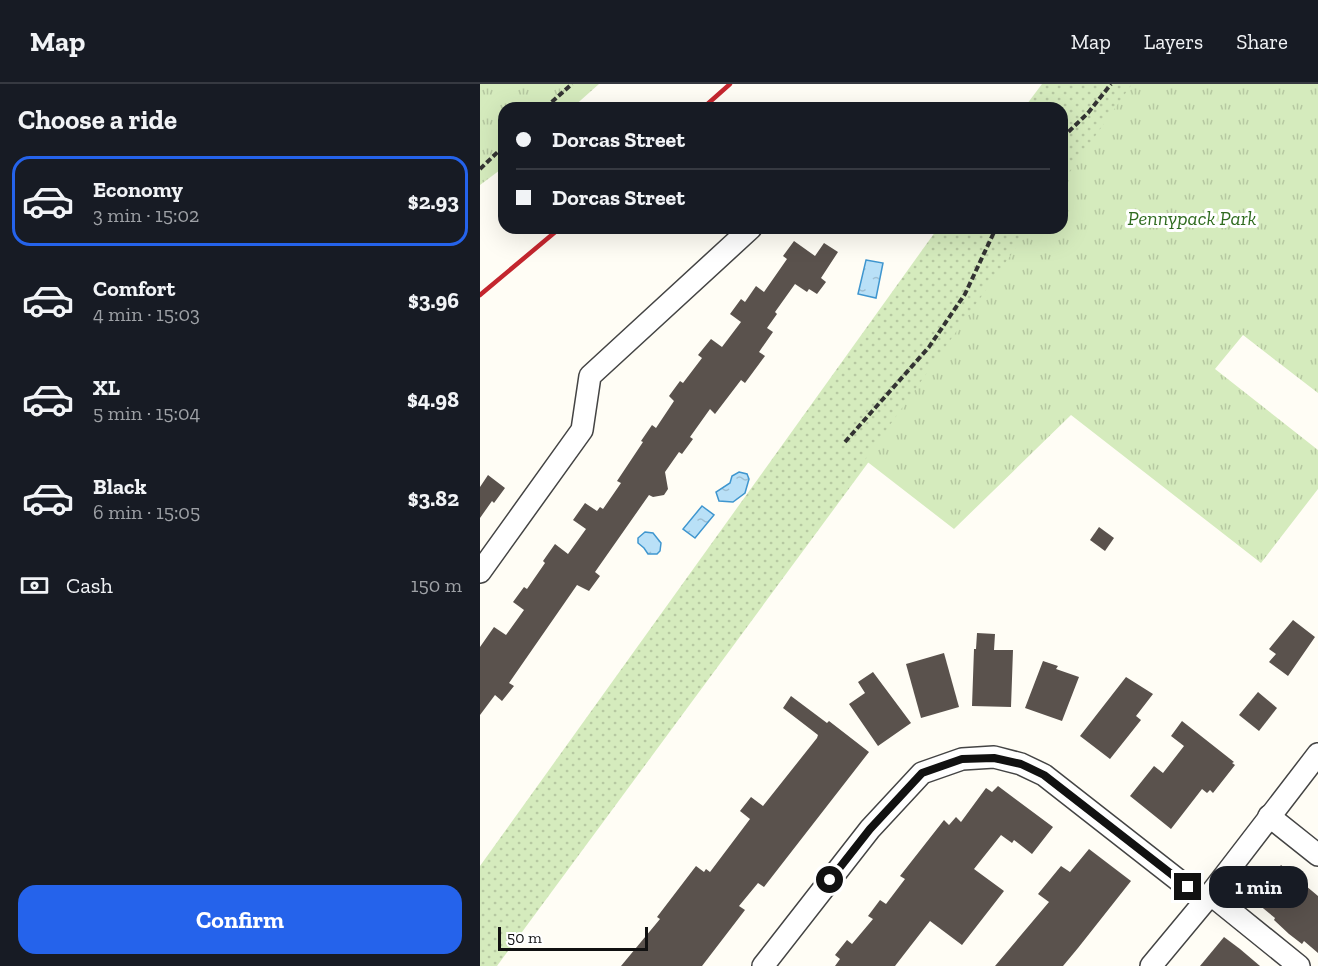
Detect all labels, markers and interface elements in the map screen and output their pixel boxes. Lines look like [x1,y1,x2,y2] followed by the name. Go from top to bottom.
[30,25,85,58] text: Map
[1071,29,1111,54] text: Map
[1144,29,1203,54] text: Layers
[1236,29,1288,54] text: Share
[18,104,177,136] text: Choose a ride
[552,126,685,153] text: Dorcas Street
[21,174,75,228] icon: car
[93,176,183,203] text: Economy
[552,184,685,211] text: Dorcas Street
[408,188,459,215] text: $2.93
[93,203,199,227] text: 3 min · 15:02
[1128,206,1257,230] park label: Pennypack Park
[21,273,75,327] icon: car
[93,275,175,302] text: Comfort
[408,287,459,314] text: $3.96
[93,302,200,326] text: 4 min · 15:03
[21,372,75,426] icon: car
[93,374,120,401] text: XL
[407,386,459,413] text: $4.98
[93,401,200,425] text: 5 min · 15:04
[21,471,75,525] icon: car
[93,473,147,500] text: Black
[408,485,459,512] text: $3.82
[93,500,200,524] text: 6 min · 15:05
[18,569,51,602] icon: cash
[66,572,113,599] text: Cash
[411,573,462,597] text: 150 m
[816,866,843,893] route start
[1209,866,1308,908] callout: 1 min
[1174,873,1201,900] route end
[1235,875,1282,899] text: 1 min
[18,885,462,954] button: Confirm
[498,924,648,952] scale bar
[507,928,542,947] text: 50 m

